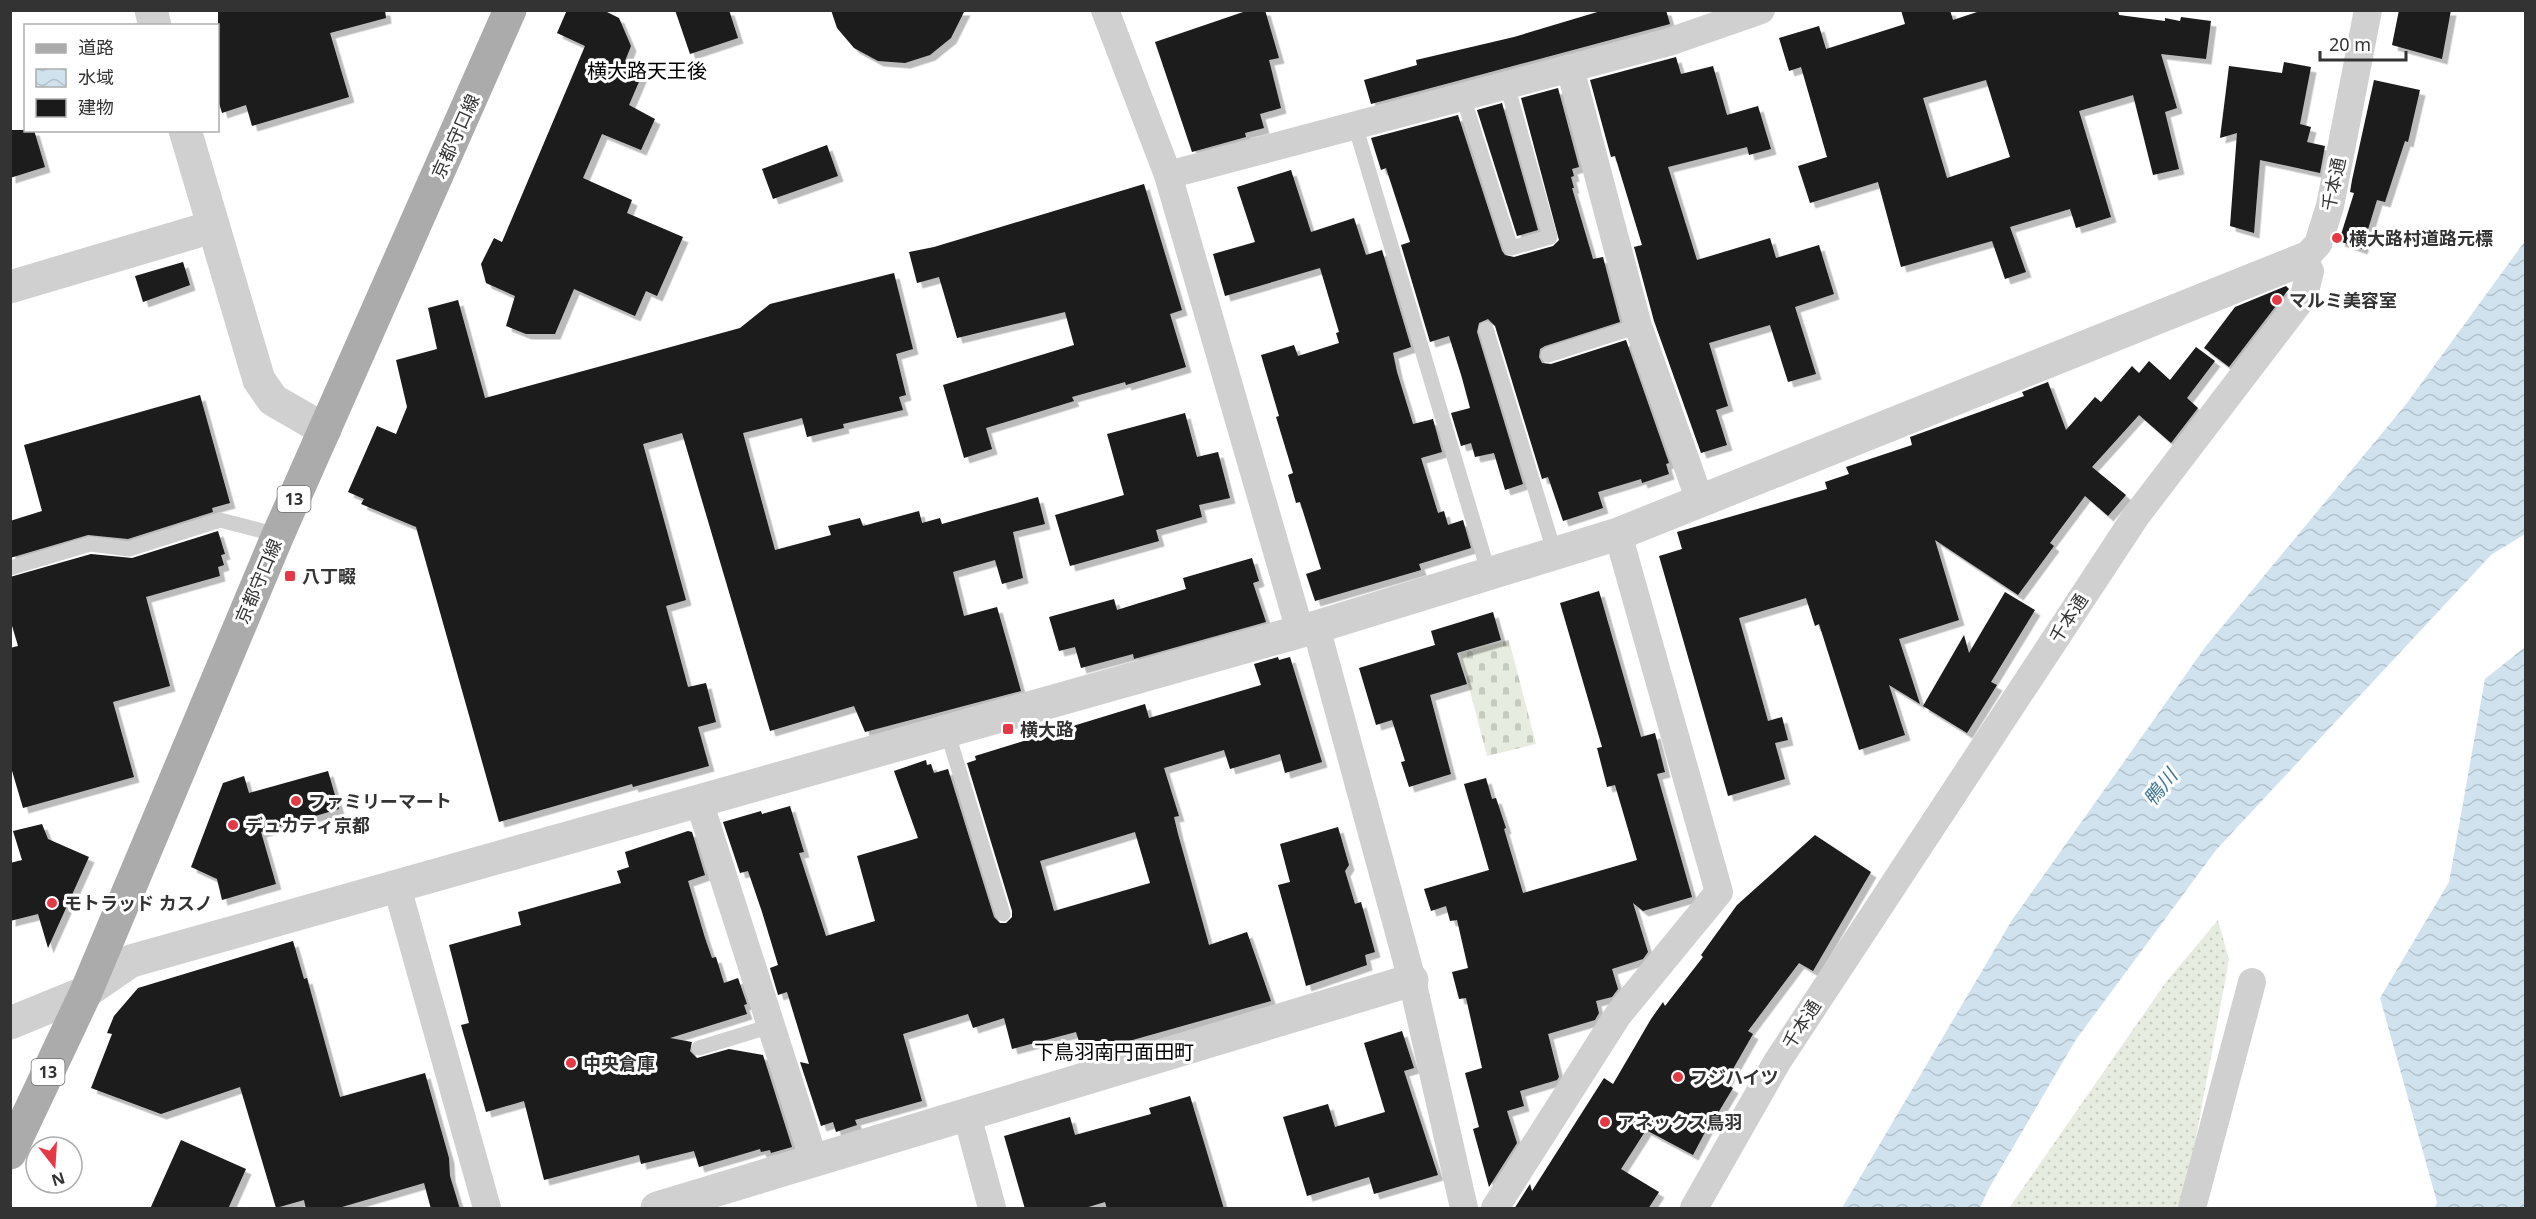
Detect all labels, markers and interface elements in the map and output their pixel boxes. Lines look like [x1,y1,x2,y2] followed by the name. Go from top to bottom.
[24,24,219,132] legend
[2320,24,2406,62] scale bar
[2329,32,2371,56] text: 20 m
[78,35,114,59] text: 道路
[587,57,707,84] district label: 横大路天王後
[78,65,114,89] text: 水域
[426,90,484,182] street label: 京都守口線
[78,95,114,119] text: 建物
[2316,155,2350,213] street label: 千本通
[2349,226,2493,250] place label: 横大路村道路元標
[2330,231,2344,245] marker: 横大路村道路元標
[2289,288,2397,312] place label: マルミ美容室
[2270,293,2284,307] marker: マルミ美容室
[278,486,310,512] road number: 13
[229,535,287,627] street label: 京都守口線
[302,564,356,588] place label: 八丁畷
[283,569,297,583] marker: 八丁畷
[2043,589,2093,647] street label: 千本通
[1020,717,1074,741] place label: 横大路
[1001,722,1015,736] marker: 横大路
[2137,761,2184,811] water label: 鴨川
[308,789,452,813] place label: ファミリーマート
[289,794,303,808] marker: ファミリーマート
[245,813,370,837] place label: デュカティ京都
[226,818,240,832] marker: デュカティ京都
[64,891,213,915] place label: モトラッド カスノ
[45,896,59,910] marker: モトラッド カスノ
[1776,995,1826,1053] street label: 千本通
[1034,1038,1194,1065] district label: 下鳥羽南円面田町
[583,1051,655,1075] place label: 中央倉庫
[564,1056,578,1070] marker: 中央倉庫
[32,1059,64,1085] road number: 13
[1690,1065,1779,1089] place label: フジハイツ
[1671,1070,1685,1084] marker: フジハイツ
[1617,1110,1742,1134] place label: アネックス鳥羽
[1598,1115,1612,1129] marker: アネックス鳥羽
[24,1135,84,1195] north arrow
[49,1167,68,1192] text: N

